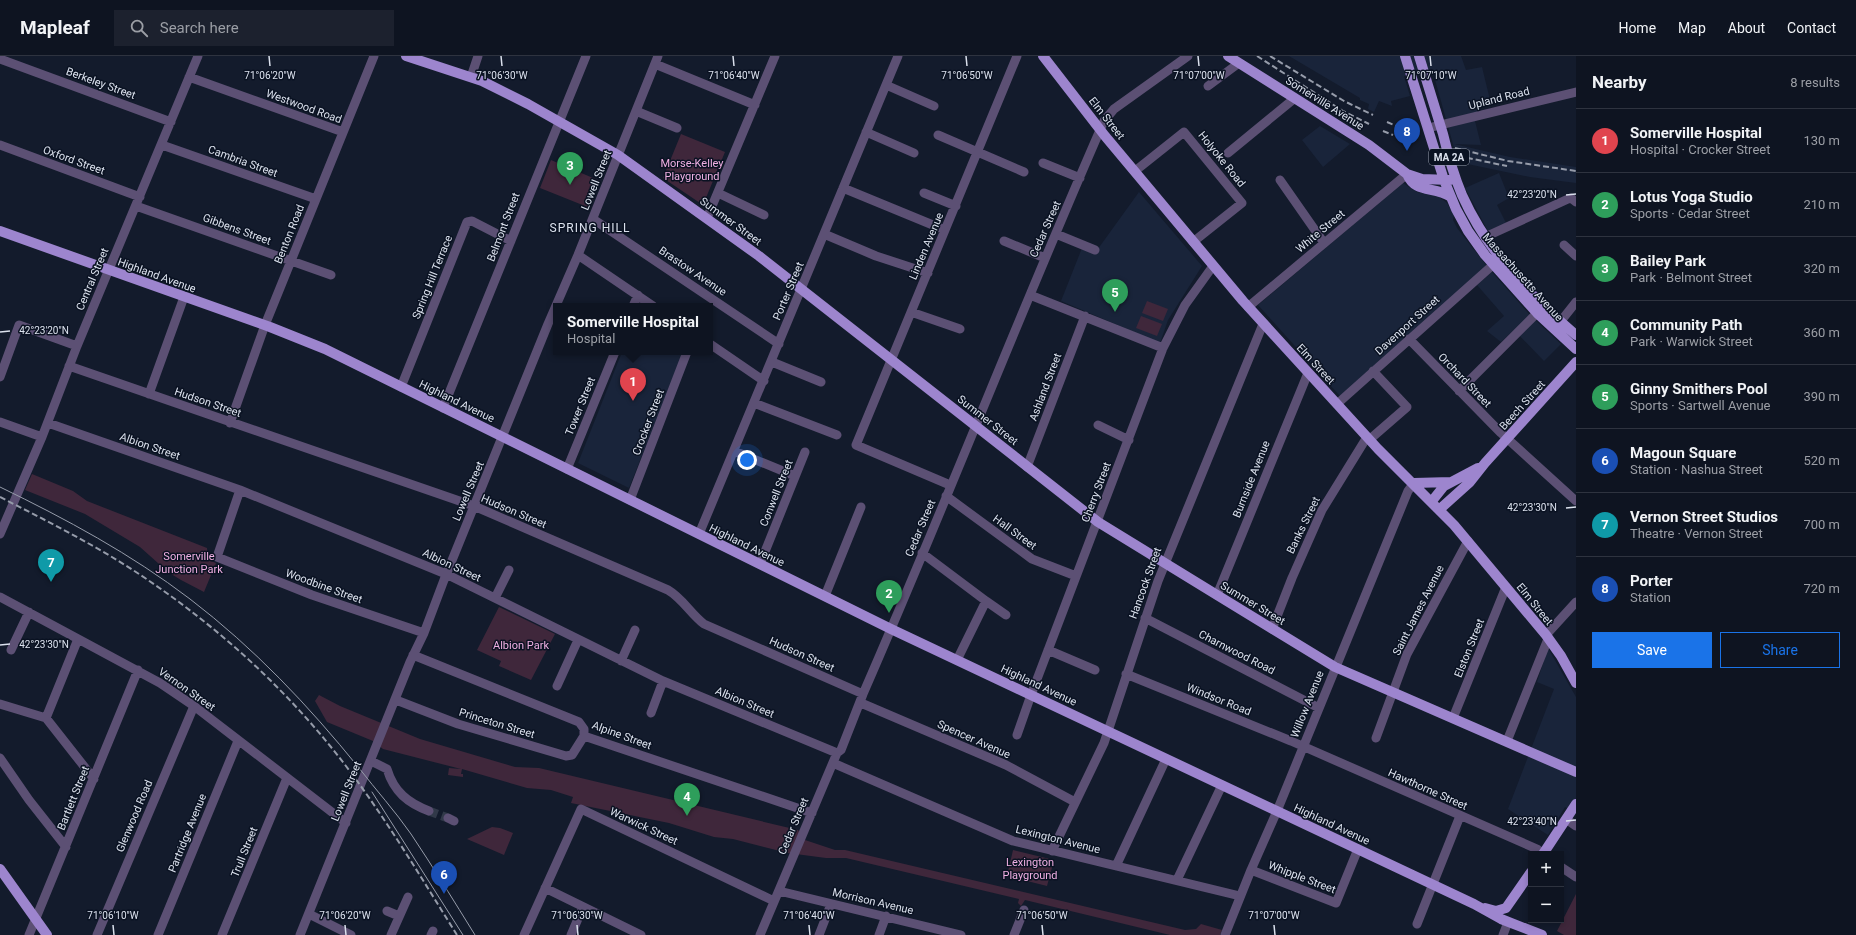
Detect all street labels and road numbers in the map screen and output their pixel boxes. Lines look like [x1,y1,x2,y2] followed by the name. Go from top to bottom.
[64,65,138,102] street label: Berkeley Street
[1283,74,1366,133] street label: Somerville Avenue
[1467,85,1531,112] street label: Upland Road
[264,87,343,126] street label: Westwood Road
[1086,94,1127,142] street label: Elm Street
[1195,129,1248,190] street label: Holyoke Road
[41,143,107,178] street label: Oxford Street
[206,143,280,180] street label: Cambria Street
[579,148,615,212] street label: Lowell Street
[1429,149,1469,165] road number: MA 2A
[484,191,523,263] street label: Belmont Street
[697,195,764,248] street label: Summer Street
[1027,198,1064,260] street label: Cedar Street
[272,203,307,266] street label: Benton Road
[1293,207,1348,256] street label: White Street
[201,211,273,248] street label: Gibbens Street
[907,211,946,282] street label: Linden Avenue
[1480,231,1566,324] street label: Massachusetts Avenue
[410,233,455,321] street label: Spring Hill Terrace
[656,244,729,299] street label: Brastow Avenue
[73,246,112,312] street label: Central Street
[116,255,198,296] street label: Highland Avenue
[770,260,807,322] street label: Porter Street
[1372,293,1442,358] street label: Davenport Street
[1294,342,1338,387] street label: Elm Street
[1435,350,1494,411] street label: Orchard Street
[1027,351,1065,423] street label: Ashland Street
[563,375,598,437] street label: Tower Street
[417,378,497,425] street label: Highland Avenue
[1497,378,1548,433] street label: Beech Street
[173,385,243,420] street label: Hudson Street
[630,387,667,457] street label: Crocker Street
[955,393,1021,448] street label: Summer Street
[118,430,182,463] street label: Albion Street
[1230,439,1273,520] street label: Burnside Avenue
[757,458,796,528] street label: Conwell Street
[450,459,487,523] street label: Lowell Street
[1079,460,1114,524] street label: Cherry Street
[479,492,549,531] street label: Hudson Street
[1284,494,1323,556] street label: Banks Street
[903,497,938,559] street label: Cedar Street
[990,512,1039,553] street label: Hall Street
[707,522,787,569] street label: Highland Avenue
[1127,545,1165,621] street label: Hancock Street
[421,546,483,585] street label: Albion Street
[1390,563,1447,658] street label: Saint James Avenue
[284,567,364,607] street label: Woodbine Street
[1218,579,1288,628] street label: Summer Street
[1514,581,1556,628] street label: Elm Street
[1452,617,1487,679] street label: Elston Street
[1196,628,1277,677] street label: Charnwood Road
[767,634,837,675] street label: Hudson Street
[999,662,1079,709] street label: Highland Avenue
[156,665,218,714] street label: Vernon Street
[1288,669,1327,740] street label: Willow Avenue
[1185,681,1253,718] street label: Windsor Road
[713,684,777,721] street label: Albion Street
[457,706,537,741] street label: Princeton Street
[935,718,1013,761] street label: Spencer Avenue
[590,719,654,752] street label: Alpine Street
[329,759,365,823] street label: Lowell Street
[55,764,92,832] street label: Bartlett Street
[1386,766,1470,813] street label: Hawthorne Street
[113,778,155,854] street label: Glenwood Road
[166,792,209,874] street label: Partridge Avenue
[776,795,811,857] street label: Cedar Street
[1292,801,1372,848] street label: Highland Avenue
[608,805,680,848] street label: Warwick Street
[1014,823,1102,856] street label: Lexington Avenue
[228,825,261,879] street label: Trull Street
[1266,859,1338,896] street label: Whipple Street
[831,886,915,917] street label: Morrison Avenue

